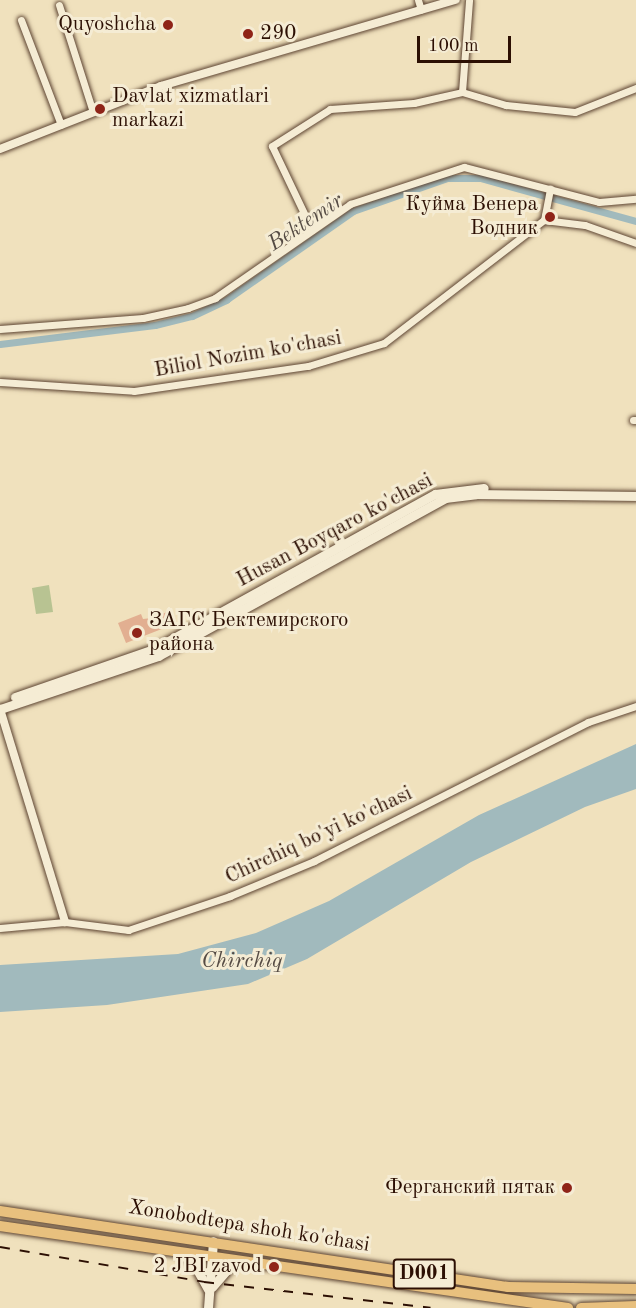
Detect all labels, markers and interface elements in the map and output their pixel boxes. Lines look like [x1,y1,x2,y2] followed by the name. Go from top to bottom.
[58,12,156,38] place label: Quyoshcha
[161,18,175,32] marker: Quyoshcha
[260,21,297,47] place label: 290
[420,24,514,62] scale bar
[241,27,255,41] marker: 290
[428,37,479,55] text: 100 m
[112,84,269,134] place label: Davlat xizmatlari markazi
[93,102,107,116] marker: Davlat xizmatlari markazi
[263,188,349,258] water label: Bektemir
[405,192,538,242] place label: Куйма Венера Водник
[543,210,557,224] marker: Куйма Венера Водник
[152,326,344,384] street label: Biliol Nozim ko'chasi
[233,469,437,593] street label: Husan Boyqaro ko'chasi
[149,608,348,658] place label: ЗАГС Бектемирского района
[130,626,144,640] marker: ЗАГС Бектемирского района
[221,782,417,890] street label: Chirchiq bo'yi ko'chasi
[201,949,283,975] water label: Chirchiq
[385,1175,555,1201] place label: Ферганский пятак
[560,1181,574,1195] marker: Ферганский пятак
[127,1195,371,1259] street label: Xonobodtepa shoh ko'chasi
[154,1254,262,1280] place label: 2 JBI zavod
[392,1257,456,1291] road number: D001
[267,1260,281,1274] marker: 2 JBI zavod

